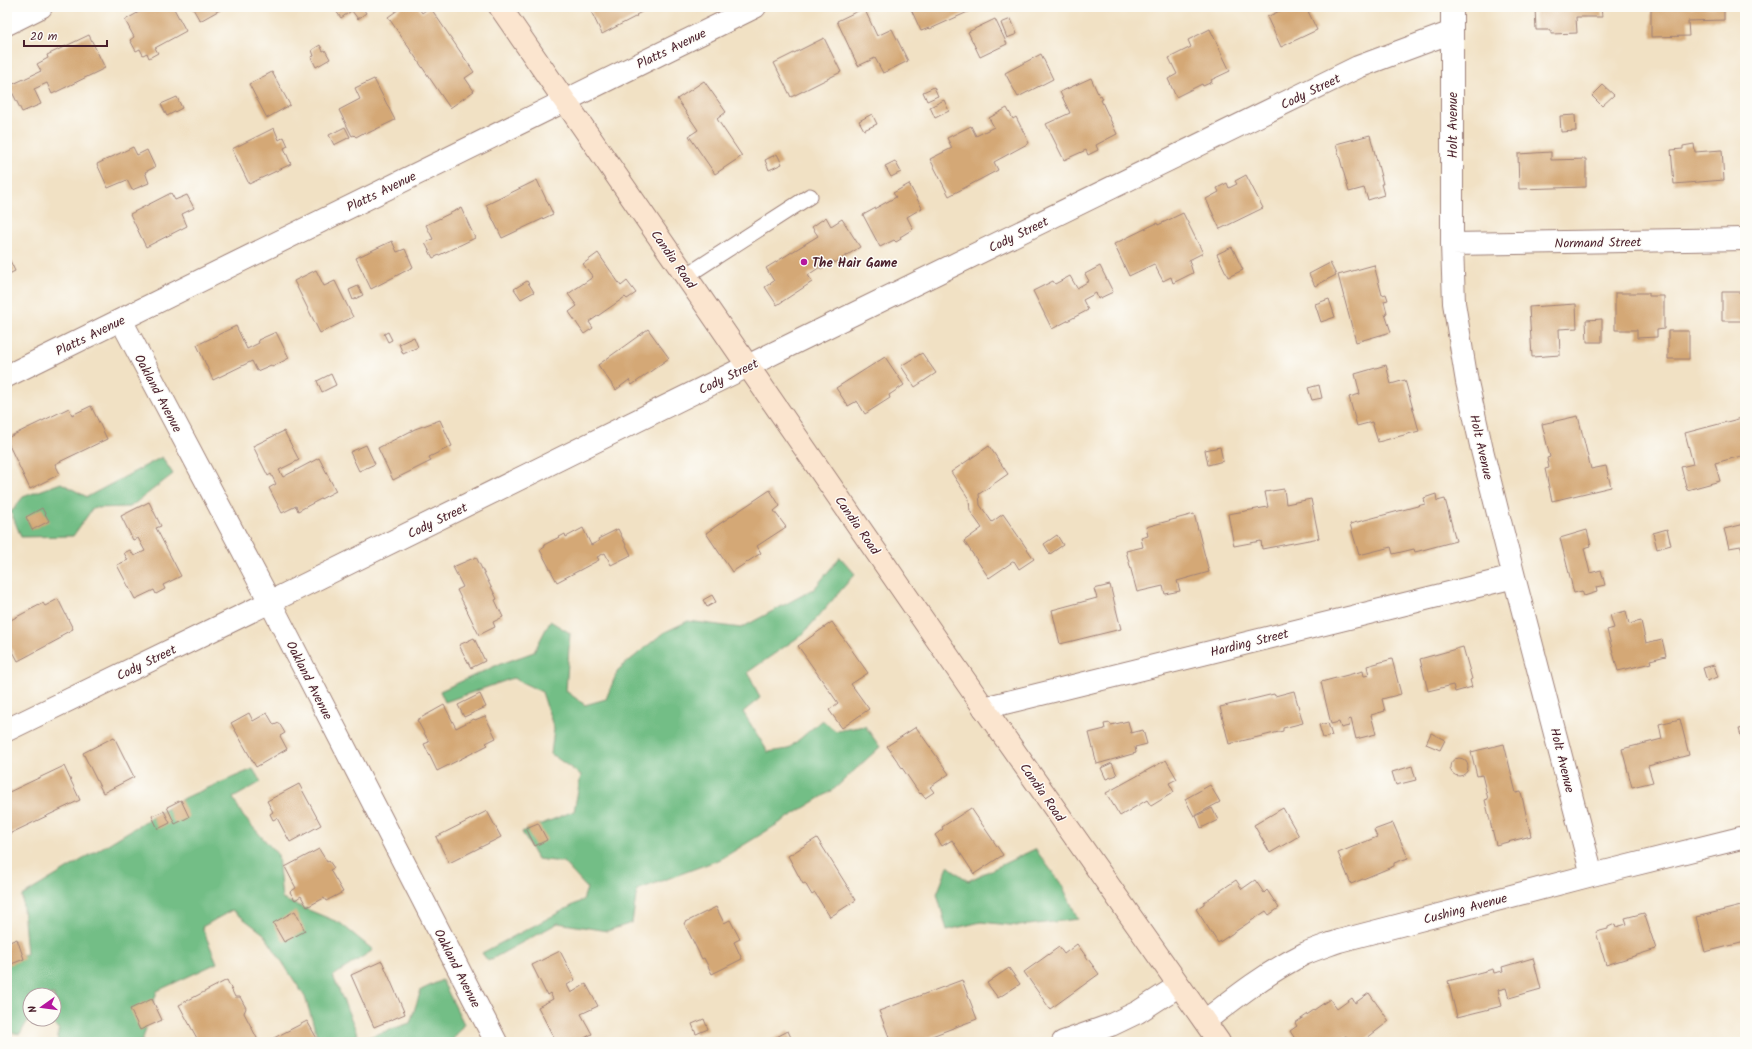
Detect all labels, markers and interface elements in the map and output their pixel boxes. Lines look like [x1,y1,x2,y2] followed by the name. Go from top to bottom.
[24,22,107,48] scale bar
[633,23,710,75] street label: Platts Avenue
[30,27,58,46] text: 20 m
[1277,68,1345,116] street label: Cody Street
[1443,92,1464,158] street label: Holt Avenue
[343,166,420,218] street label: Platts Avenue
[985,211,1053,259] street label: Cody Street
[645,226,701,294] street label: Candia Road
[1554,232,1643,255] street label: Normand Street
[812,253,898,274] place label: The Hair Game
[799,257,809,267] marker: The Hair Game
[52,310,129,362] street label: Platts Avenue
[128,351,187,437] street label: Oakland Avenue
[695,353,763,401] street label: Cody Street
[1463,413,1498,482] street label: Holt Avenue
[829,492,885,560] street label: Candia Road
[404,497,472,545] street label: Cody Street
[1208,623,1292,663] street label: Harding Street
[280,637,338,724] street label: Oakland Avenue
[113,639,181,687] street label: Cody Street
[1543,726,1580,795] street label: Holt Avenue
[1014,759,1070,827] street label: Candia Road
[1421,888,1510,931] street label: Cushing Avenue
[428,925,486,1012] street label: Oakland Avenue
[22,987,62,1027] north arrow
[24,1004,43,1015] text: N

